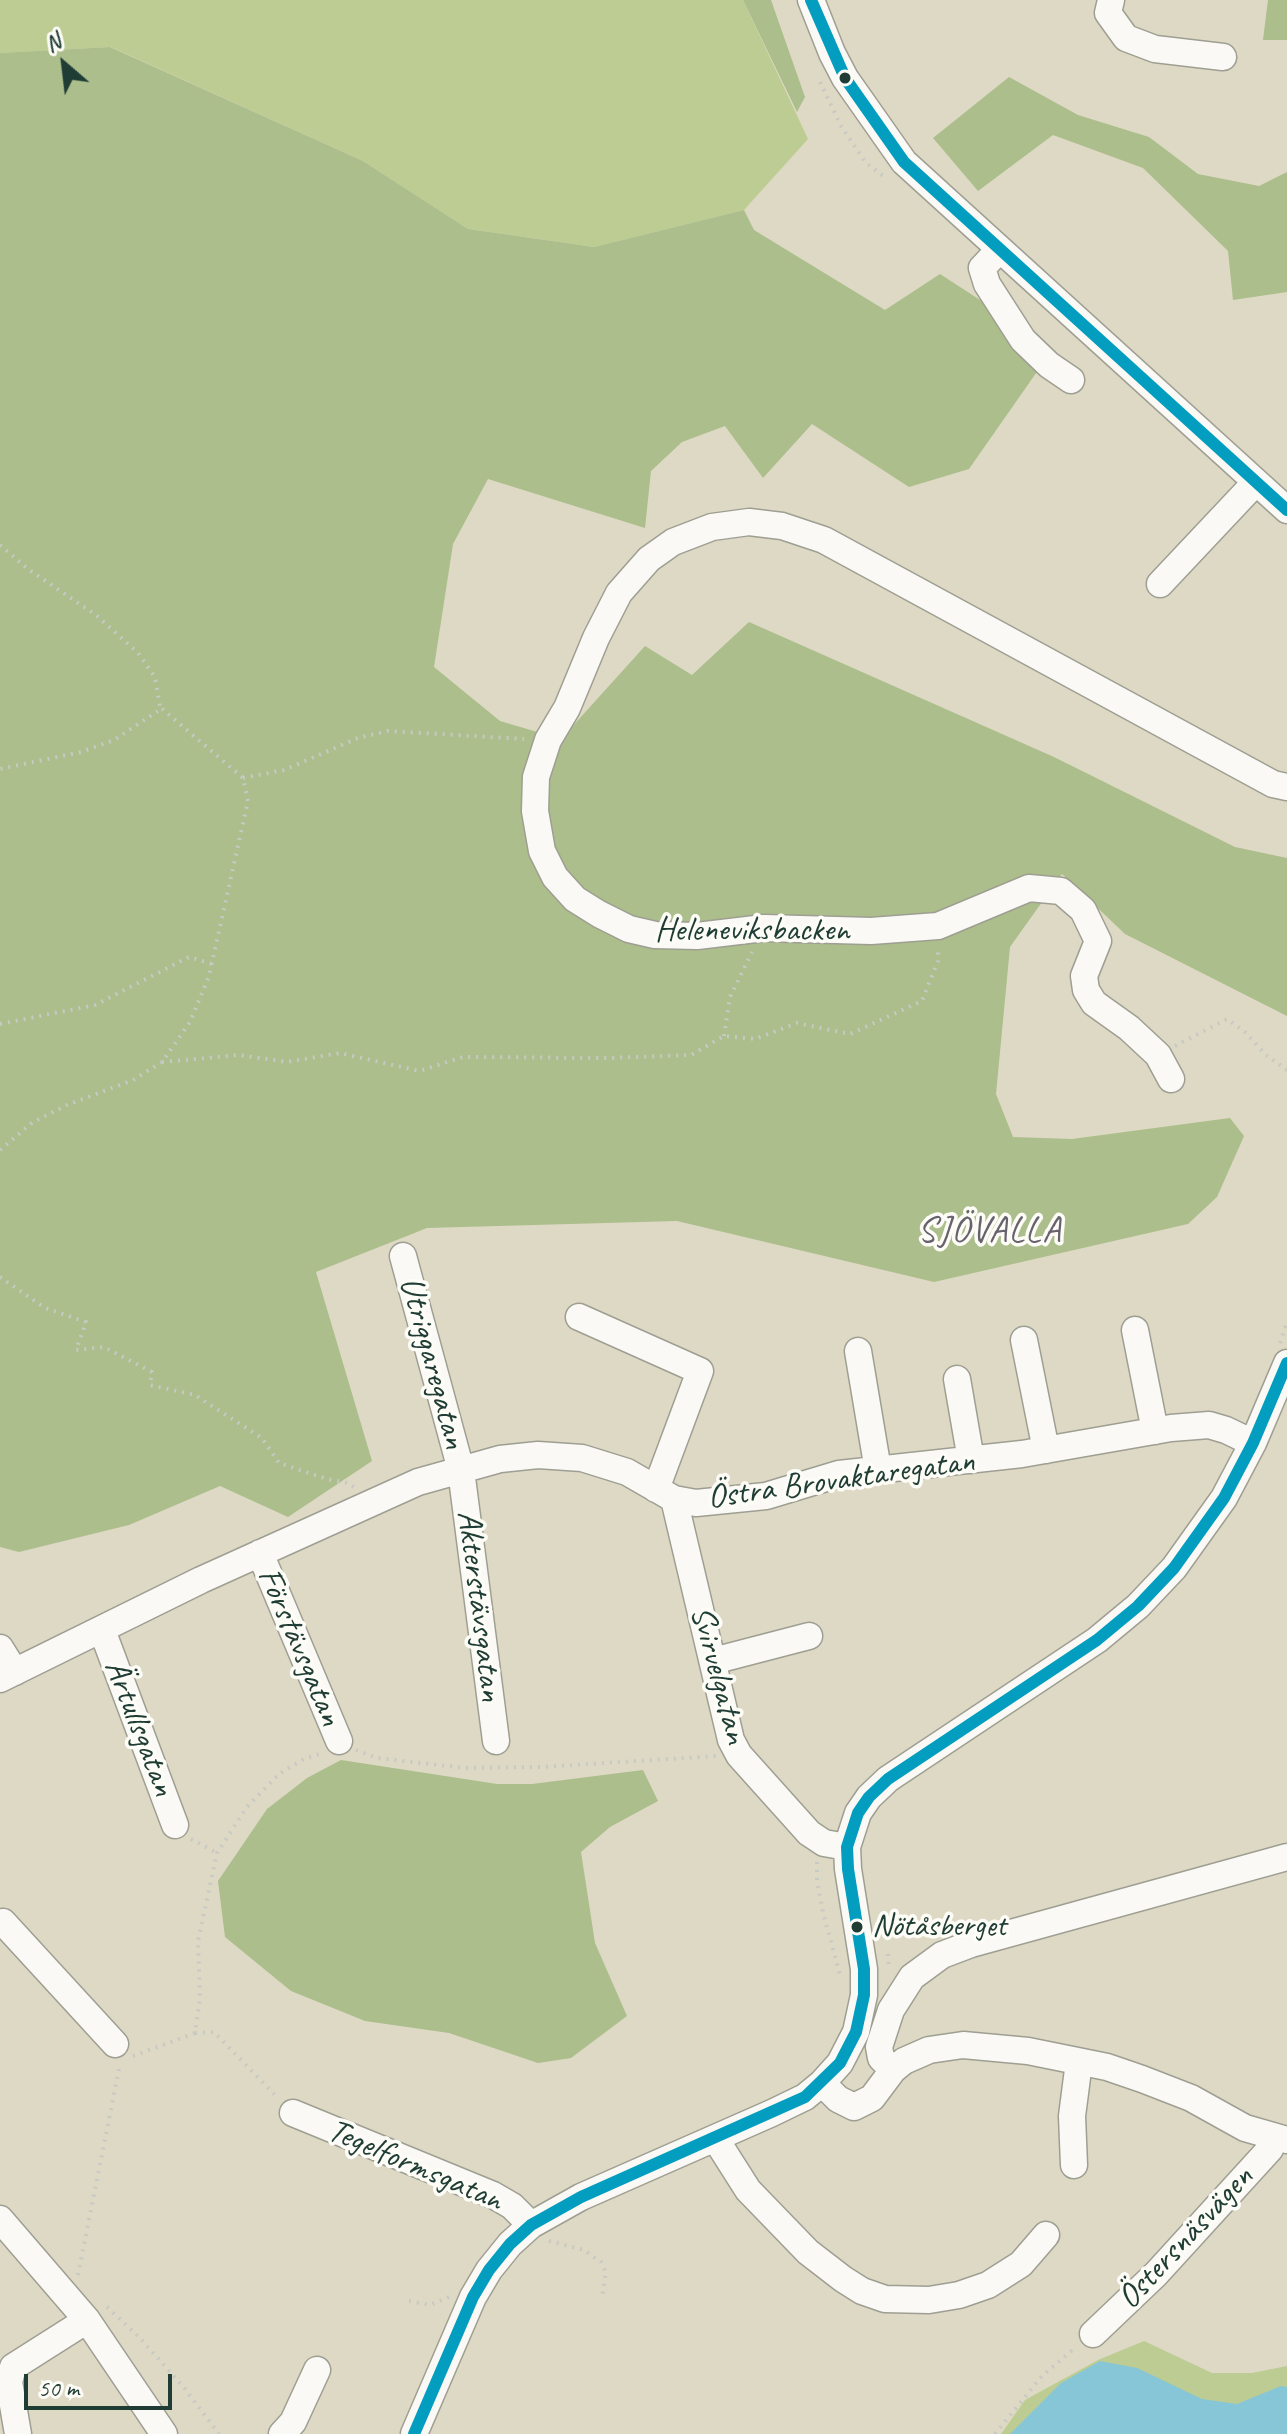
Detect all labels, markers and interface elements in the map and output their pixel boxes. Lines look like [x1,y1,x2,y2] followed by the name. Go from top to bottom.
[24,24,104,104] north arrow
[40,27,65,58] text: N
[837,70,853,86] unlabelled marker
[655,911,849,951] street label: Heleneviksbacken
[918,1210,1062,1254] district label: SJÖVALLA
[390,1273,474,1453] street label: Utriggaregatan
[705,1441,977,1519] street label: Östra Brovaktaregatan
[447,1508,511,1704] street label: Akterstävsgatan
[248,1562,350,1732] street label: Förstävsgatan
[680,1602,756,1748] street label: Svirvelgatan
[94,1654,184,1802] street label: Ärtullsgatan
[872,1908,1006,1946] place label: Nötåsberget
[849,1919,865,1935] marker: Nötåsberget
[321,2111,509,2221] street label: Tegelformsgatan
[1109,2158,1263,2318] street label: Östersnäsvägen
[28,2358,176,2408] scale bar
[38,2373,79,2403] text: 50 m

